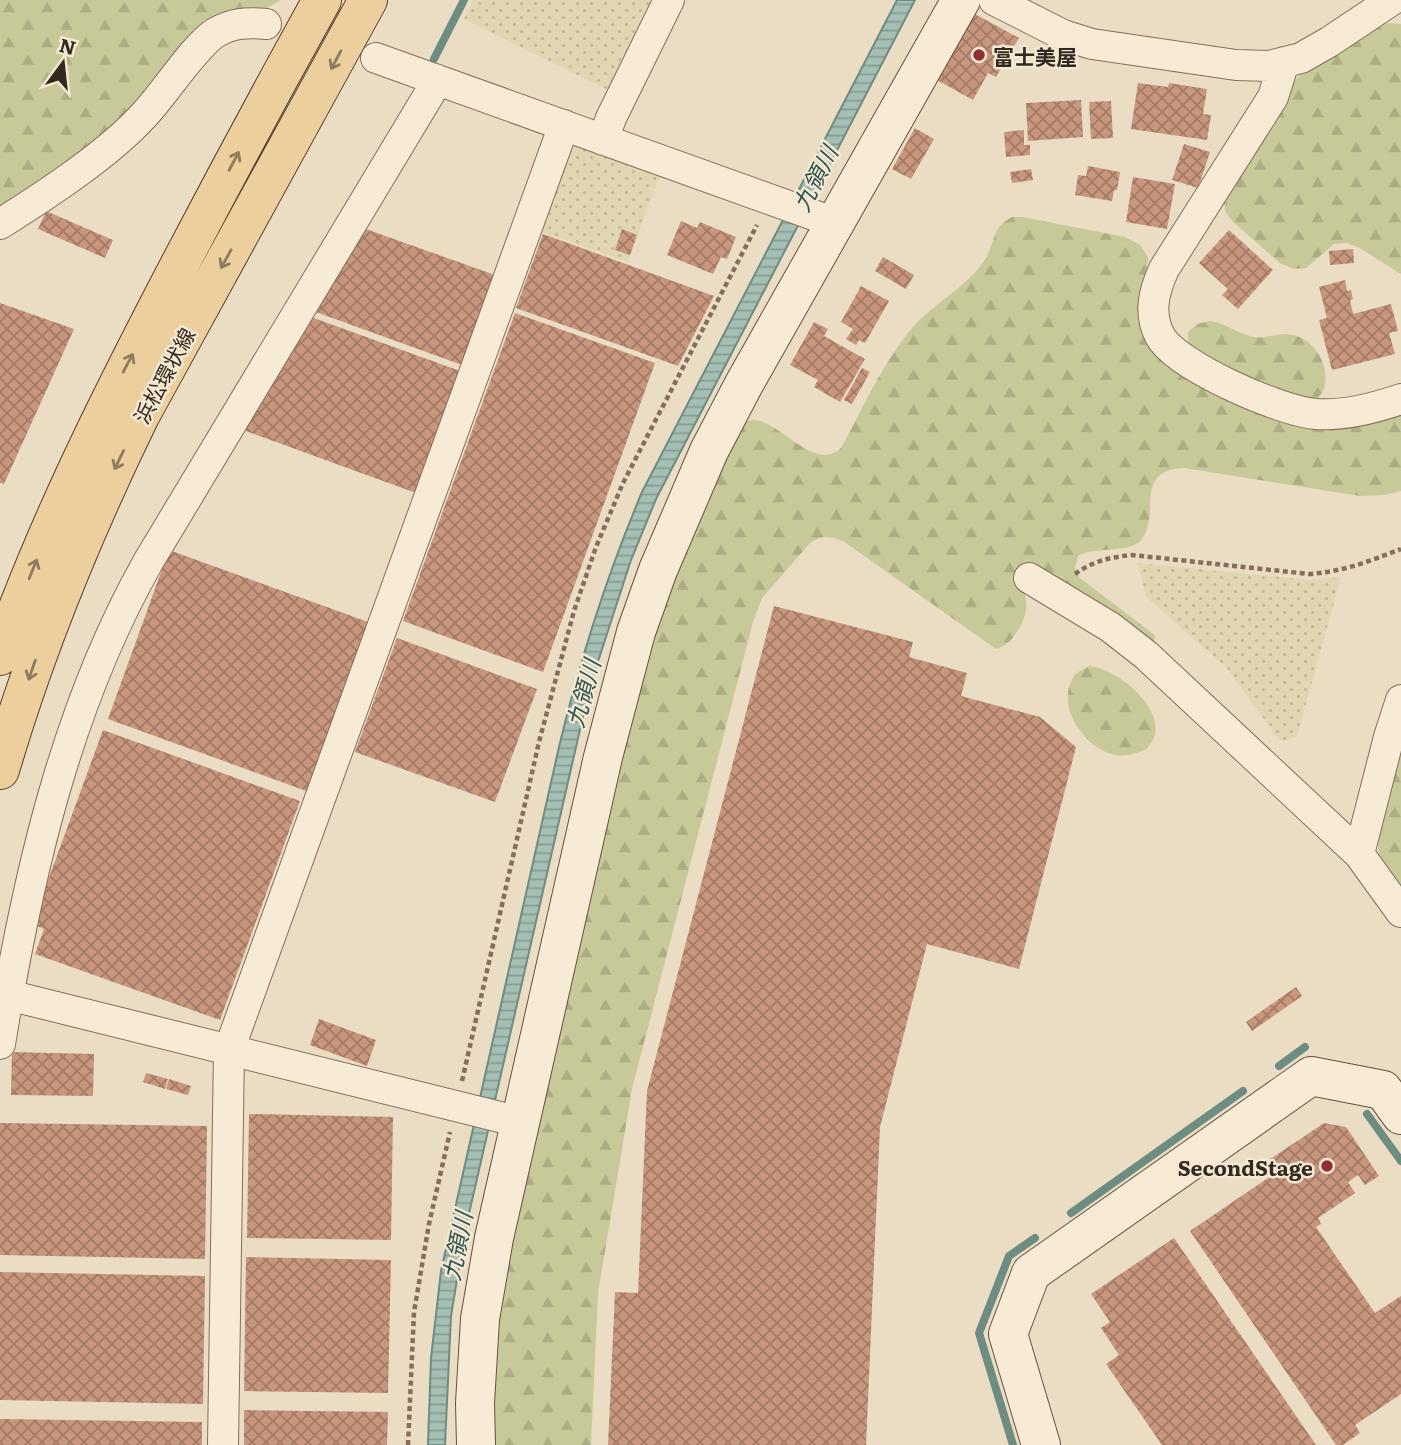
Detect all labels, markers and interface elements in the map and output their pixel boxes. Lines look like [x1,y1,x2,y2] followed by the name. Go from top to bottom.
[28,28,98,98] north arrow
[56,30,79,61] text: N
[993,40,1077,71] place label: 富士美屋
[971,47,987,63] marker: 富士美屋
[329,50,343,70] one-way arrow
[783,137,846,216] water label: 九領川
[227,151,241,172] one-way arrow
[219,249,233,269] one-way arrow
[125,321,201,429] street label: 浜松環状線
[122,353,136,374] one-way arrow
[112,449,125,470] one-way arrow
[27,559,40,581] one-way arrow
[557,652,608,731] water label: 九領川
[25,659,37,681] one-way arrow
[1178,1151,1313,1182] place label: SecondStage
[1319,1158,1335,1174] marker: SecondStage
[433,1206,480,1283] water label: 九領川

